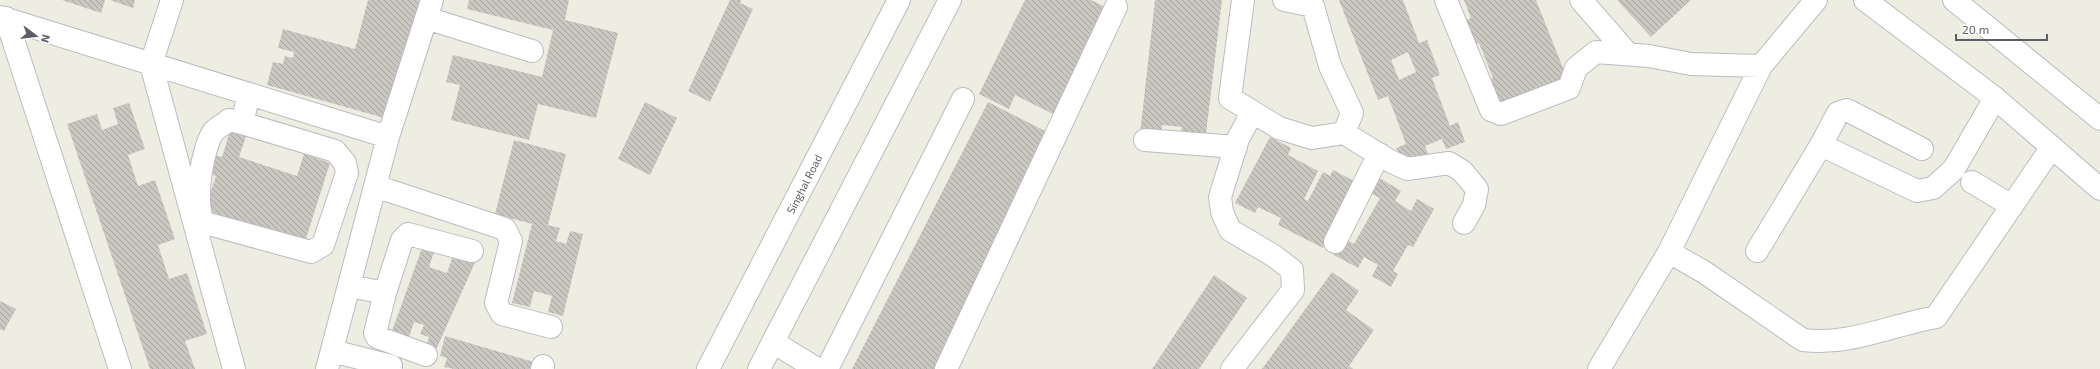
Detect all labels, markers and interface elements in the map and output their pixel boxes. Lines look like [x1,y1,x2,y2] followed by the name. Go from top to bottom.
[16,16,56,56] north arrow
[1956,16,2047,42] scale bar
[1962,22,1989,36] text: 20 m
[39,33,53,44] text: N
[784,152,824,216] street label: Singhal Road

